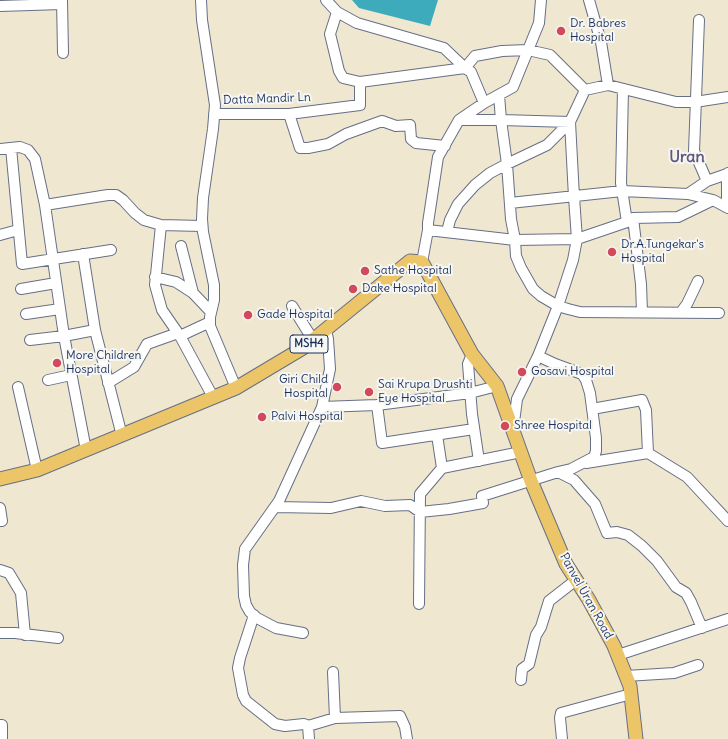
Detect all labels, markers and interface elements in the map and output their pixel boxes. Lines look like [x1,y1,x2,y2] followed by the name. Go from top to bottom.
[570,17,626,45] place label: Dr. Babres Hospital
[555,25,567,37] marker: Dr. Babres Hospital
[223,90,311,108] street label: Datta Mandir Ln
[669,147,705,167] district label: Uran
[621,238,704,266] place label: Dr.A.Tungekar's Hospital
[606,246,618,258] marker: Dr.A.Tungekar's Hospital
[374,264,452,278] place label: Sathe Hospital
[359,265,371,277] marker: Sathe Hospital
[362,282,437,296] place label: Dake Hospital
[347,283,359,295] marker: Dake Hospital
[257,308,333,322] place label: Gade Hospital
[242,309,254,321] marker: Gade Hospital
[290,335,328,353] road number: MSH4
[66,349,141,377] place label: More Children Hospital
[51,357,63,369] marker: More Children Hospital
[531,365,614,379] place label: Gosavi Hospital
[516,366,528,378] marker: Gosavi Hospital
[279,373,328,401] place label: Giri Child Hospital
[378,378,472,406] place label: Sai Krupa Drushti Eye Hospital
[331,381,343,393] marker: Giri Child Hospital
[363,386,375,398] marker: Sai Krupa Drushti Eye Hospital
[271,410,343,424] place label: Palvi Hospital
[256,411,268,423] marker: Palvi Hospital
[514,419,592,433] place label: Shree Hospital
[499,420,511,432] marker: Shree Hospital
[556,550,616,642] street label: Panvel Uran Road

